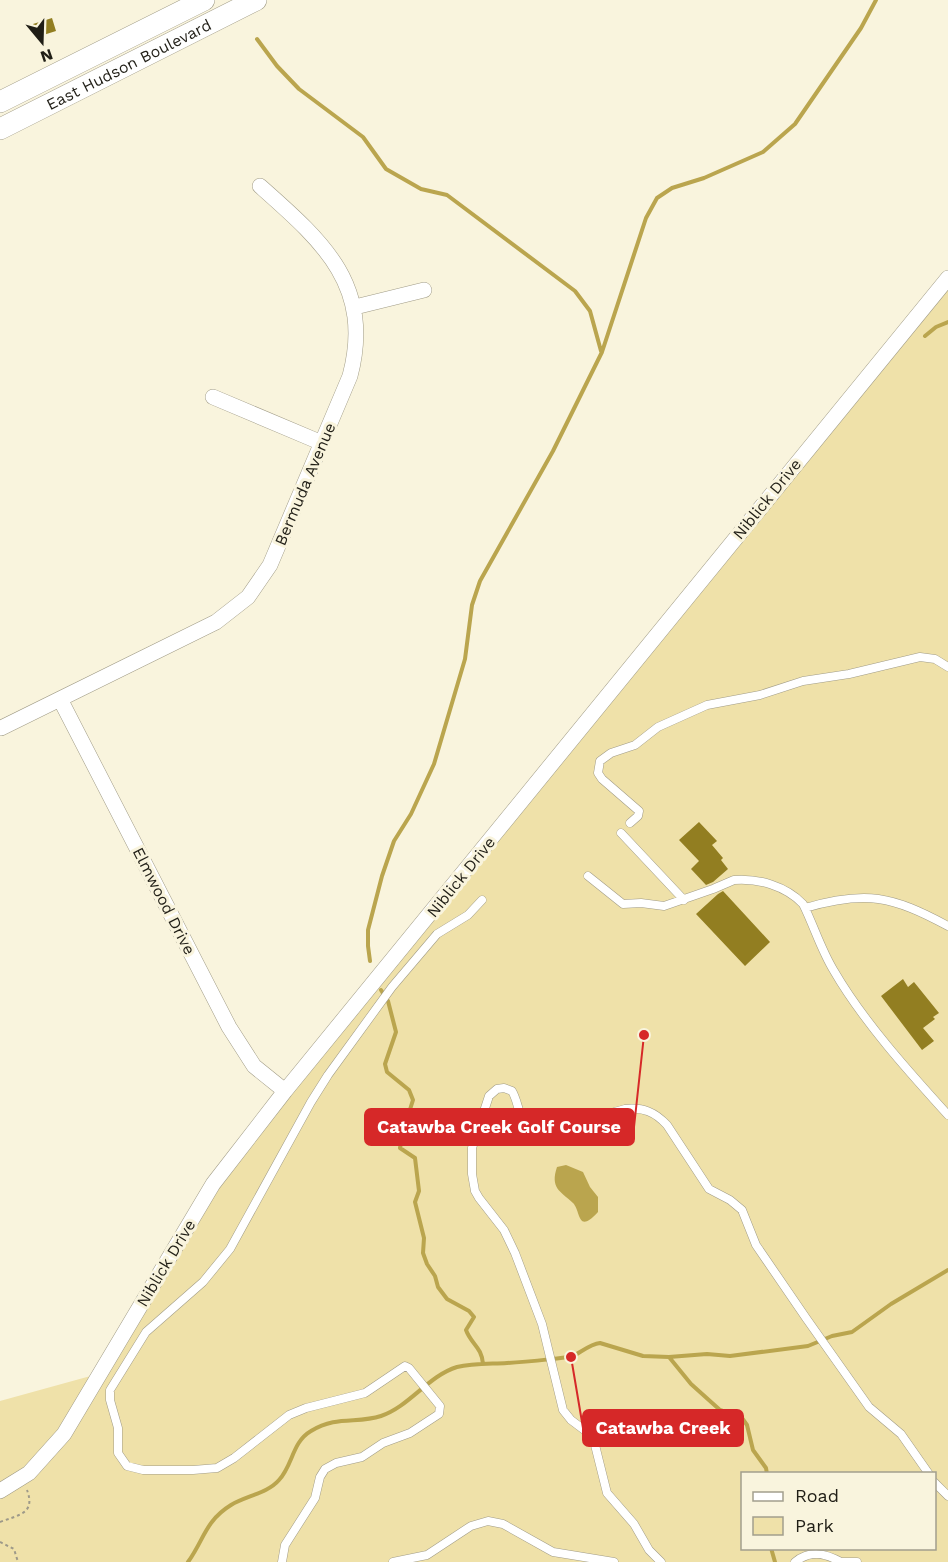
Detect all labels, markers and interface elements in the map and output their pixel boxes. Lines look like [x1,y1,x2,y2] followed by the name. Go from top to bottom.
[12,12,72,72] north arrow
[43,15,214,114] street label: East Hudson Boulevard
[38,45,55,67] text: N
[271,420,339,548] street label: Bermuda Avenue
[729,455,805,543] street label: Niblick Drive
[423,833,499,921] street label: Niblick Drive
[129,844,199,958] street label: Elmwood Drive
[365,1109,634,1145] callout: Catawba Creek Golf Course
[377,1116,621,1137] text: Catawba Creek Golf Course
[133,1216,199,1310] street label: Niblick Drive
[583,1410,743,1446] callout: Catawba Creek
[595,1417,731,1438] text: Catawba Creek
[741,1472,936,1550] legend
[795,1485,839,1506] text: Road
[795,1515,834,1536] text: Park

